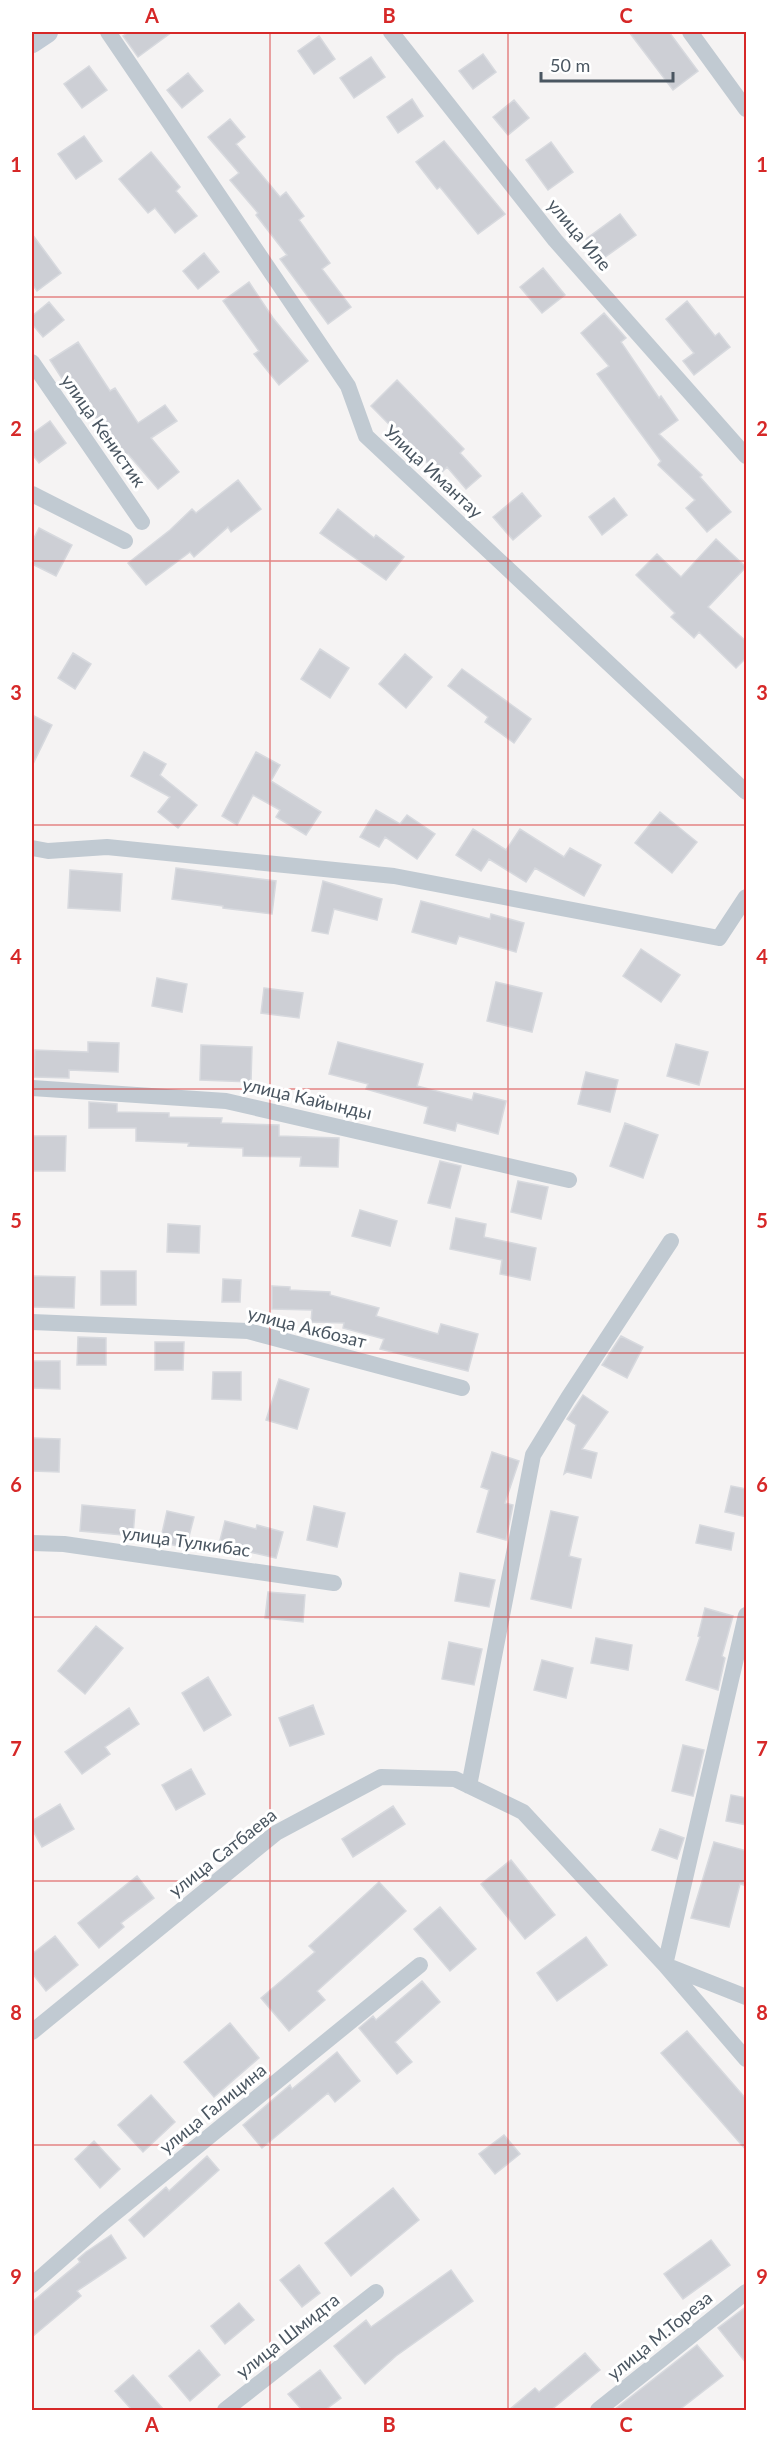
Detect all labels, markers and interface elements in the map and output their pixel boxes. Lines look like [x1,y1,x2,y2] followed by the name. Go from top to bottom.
[144,3,159,27] text: A
[382,3,396,27] text: B
[619,3,633,27] text: C
[541,45,673,83] scale bar
[550,54,590,76] text: 50 m
[10,152,22,176] text: 1
[756,152,768,176] text: 1
[543,194,616,275] street label: улица Иле
[57,370,151,492] street label: улица Кенистик
[10,416,22,440] text: 2
[756,416,768,440] text: 2
[380,420,488,523] street label: Улица Имантау
[10,680,22,704] text: 3
[756,680,768,704] text: 3
[10,944,22,968] text: 4
[756,944,768,968] text: 4
[240,1072,374,1124] street label: улица Кайынды
[10,1208,22,1232] text: 5
[756,1208,768,1232] text: 5
[246,1302,369,1352] street label: улица Акбозат
[10,1472,22,1496] text: 6
[756,1472,768,1496] text: 6
[120,1521,252,1561] street label: улица Тулкибас
[10,1736,22,1760] text: 7
[756,1736,768,1760] text: 7
[164,1803,281,1901] street label: улица Сатбаева
[10,2000,22,2024] text: 8
[756,2000,768,2024] text: 8
[155,2058,270,2158] street label: улица Галицина
[10,2264,22,2288] text: 9
[756,2264,768,2288] text: 9
[602,2286,716,2384] street label: улица М.Тореза
[231,2288,343,2382] street label: улица Шмидта
[144,2412,159,2436] text: A
[382,2412,396,2436] text: B
[619,2412,633,2436] text: C

